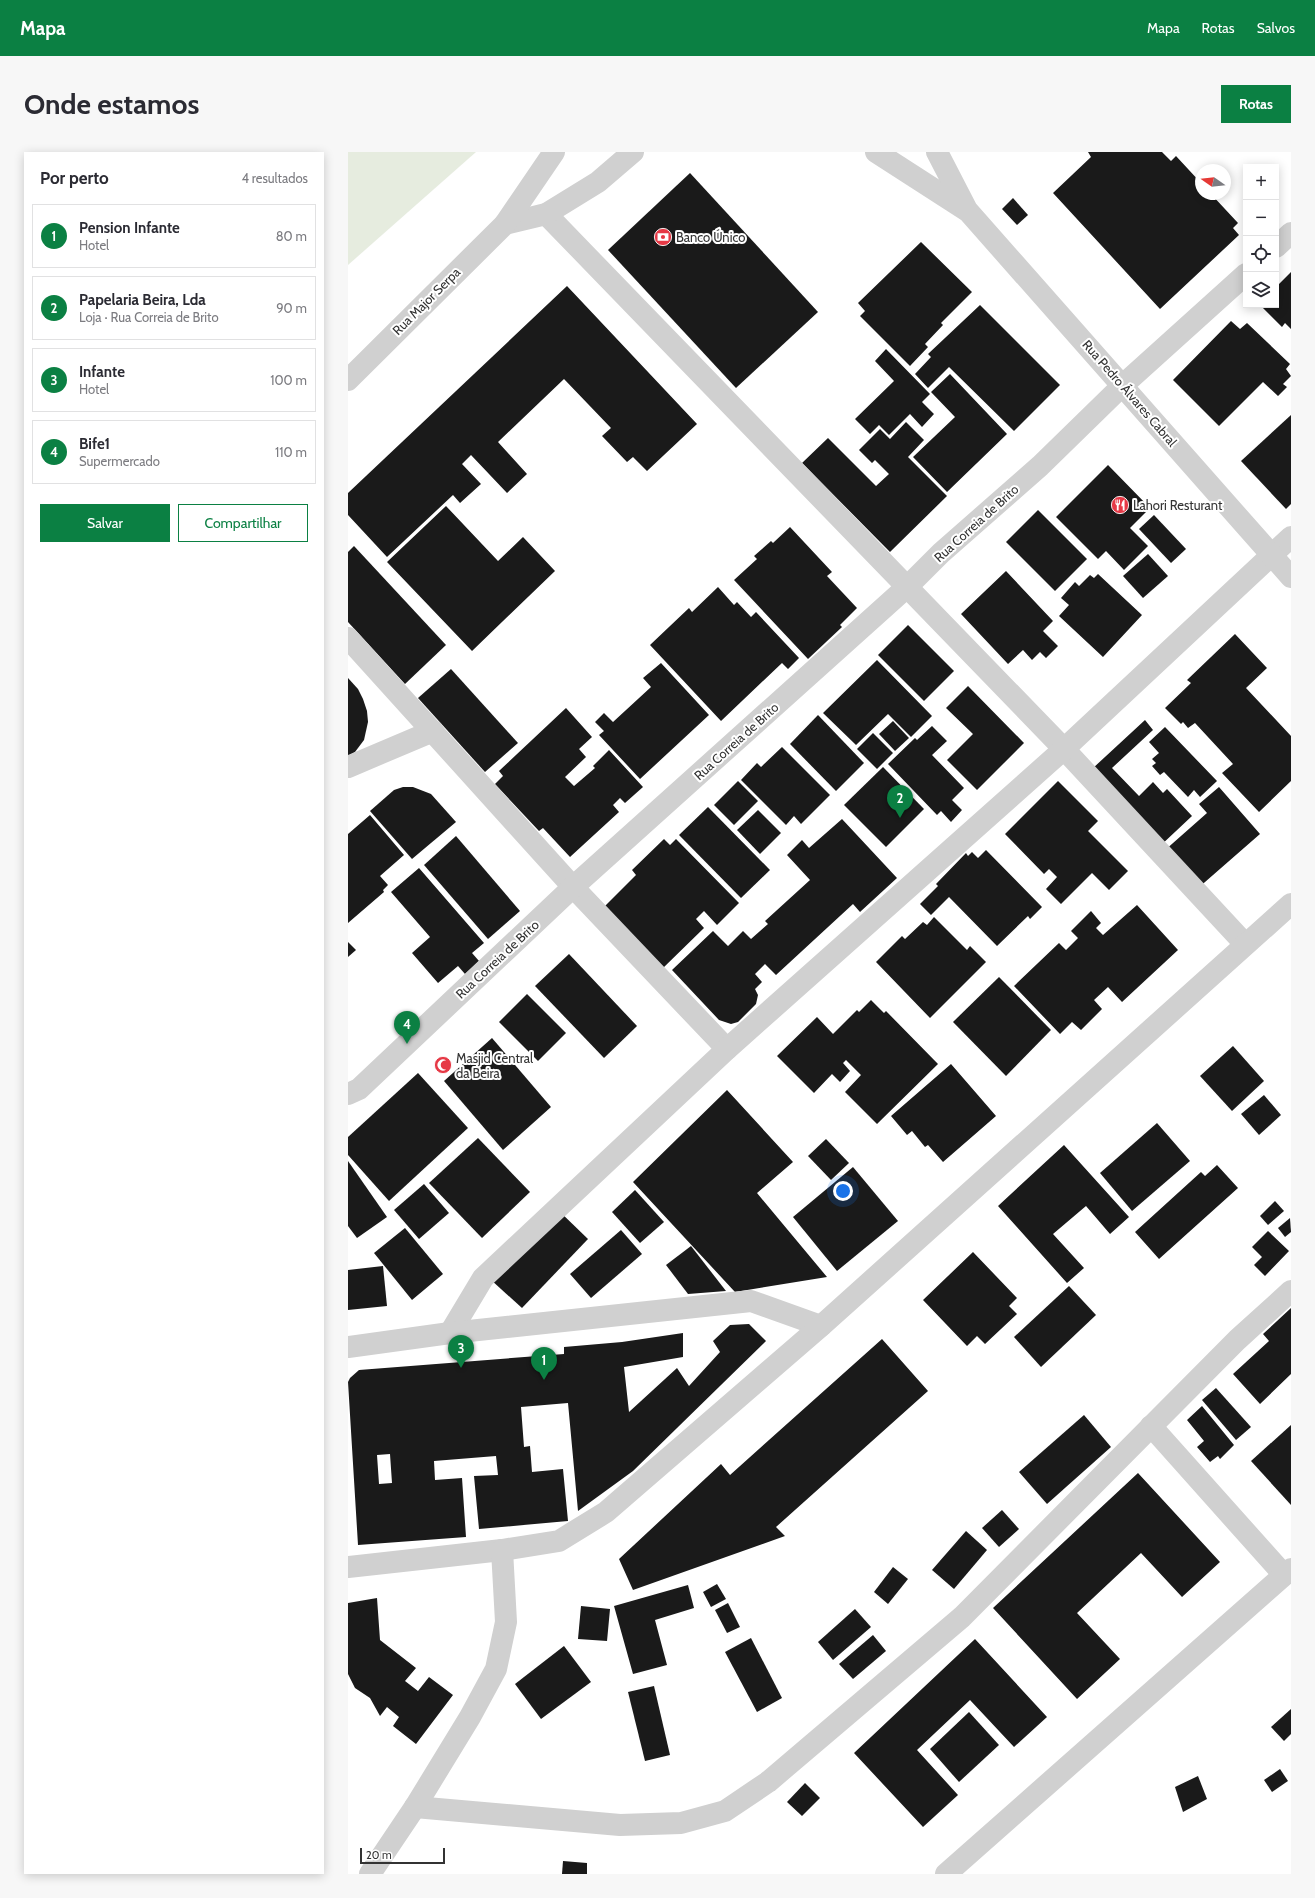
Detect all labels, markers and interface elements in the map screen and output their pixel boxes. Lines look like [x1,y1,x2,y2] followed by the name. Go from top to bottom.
[20,17,66,40] text: Mapa
[1147,19,1180,37] text: Mapa
[1202,19,1235,37] text: Rotas
[1257,19,1295,37] text: Salvos
[1221,85,1291,123] button: Rotas
[24,87,199,121] text: Onde estamos
[1195,164,1231,200] north arrow
[1243,164,1279,308] map controls
[1243,164,1279,200] button: +
[40,168,109,188] text: Por perto
[241,170,308,186] text: 4 resultados
[1243,200,1279,236] button: −
[79,219,180,237] text: Pension Infante
[653,227,673,247] bank icon: Banco Único
[52,228,56,244] text: 1
[276,228,307,244] text: 80 m
[676,228,745,245] place label: Banco Único
[1243,236,1279,272] button: locate
[79,237,109,253] text: Hotel
[389,263,464,339] street label: Rua Major Serpa
[1243,272,1279,308] button: layers
[79,291,206,309] text: Papelaria Beira, Lda
[51,300,57,316] text: 2
[276,300,307,316] text: 90 m
[79,309,219,325] text: Loja · Rua Correia de Brito
[1079,336,1181,450] street label: Rua Pedro Álvares Cabral
[79,363,125,381] text: Infante
[50,372,58,388] text: 3
[270,372,307,388] text: 100 m
[79,381,109,397] text: Hotel
[79,435,110,453] text: Bife1
[50,444,58,460] text: 4
[275,444,307,460] text: 110 m
[79,453,160,469] text: Supermercado
[930,481,1022,565] street label: Rua Correia de Brito
[1110,495,1130,515] restaurant icon: Lahori Resturant
[1133,497,1223,513] place label: Lahori Resturant
[40,504,170,542] button: Salvar
[178,504,308,542] button: Compartilhar
[690,699,782,783] street label: Rua Correia de Brito
[887,785,913,818] pin: 2
[452,916,542,1002] street label: Rua Correia de Brito
[394,1011,420,1044] pin: 4
[456,1050,533,1081] place label: Masjid Central da Beira
[433,1055,453,1075] mosque icon: Masjid Central da Beira
[833,1181,853,1201] your location
[448,1335,474,1368] pin: 3
[531,1347,557,1380] pin: 1
[360,1846,445,1865] scale bar
[366,1848,392,1862] text: 20 m

